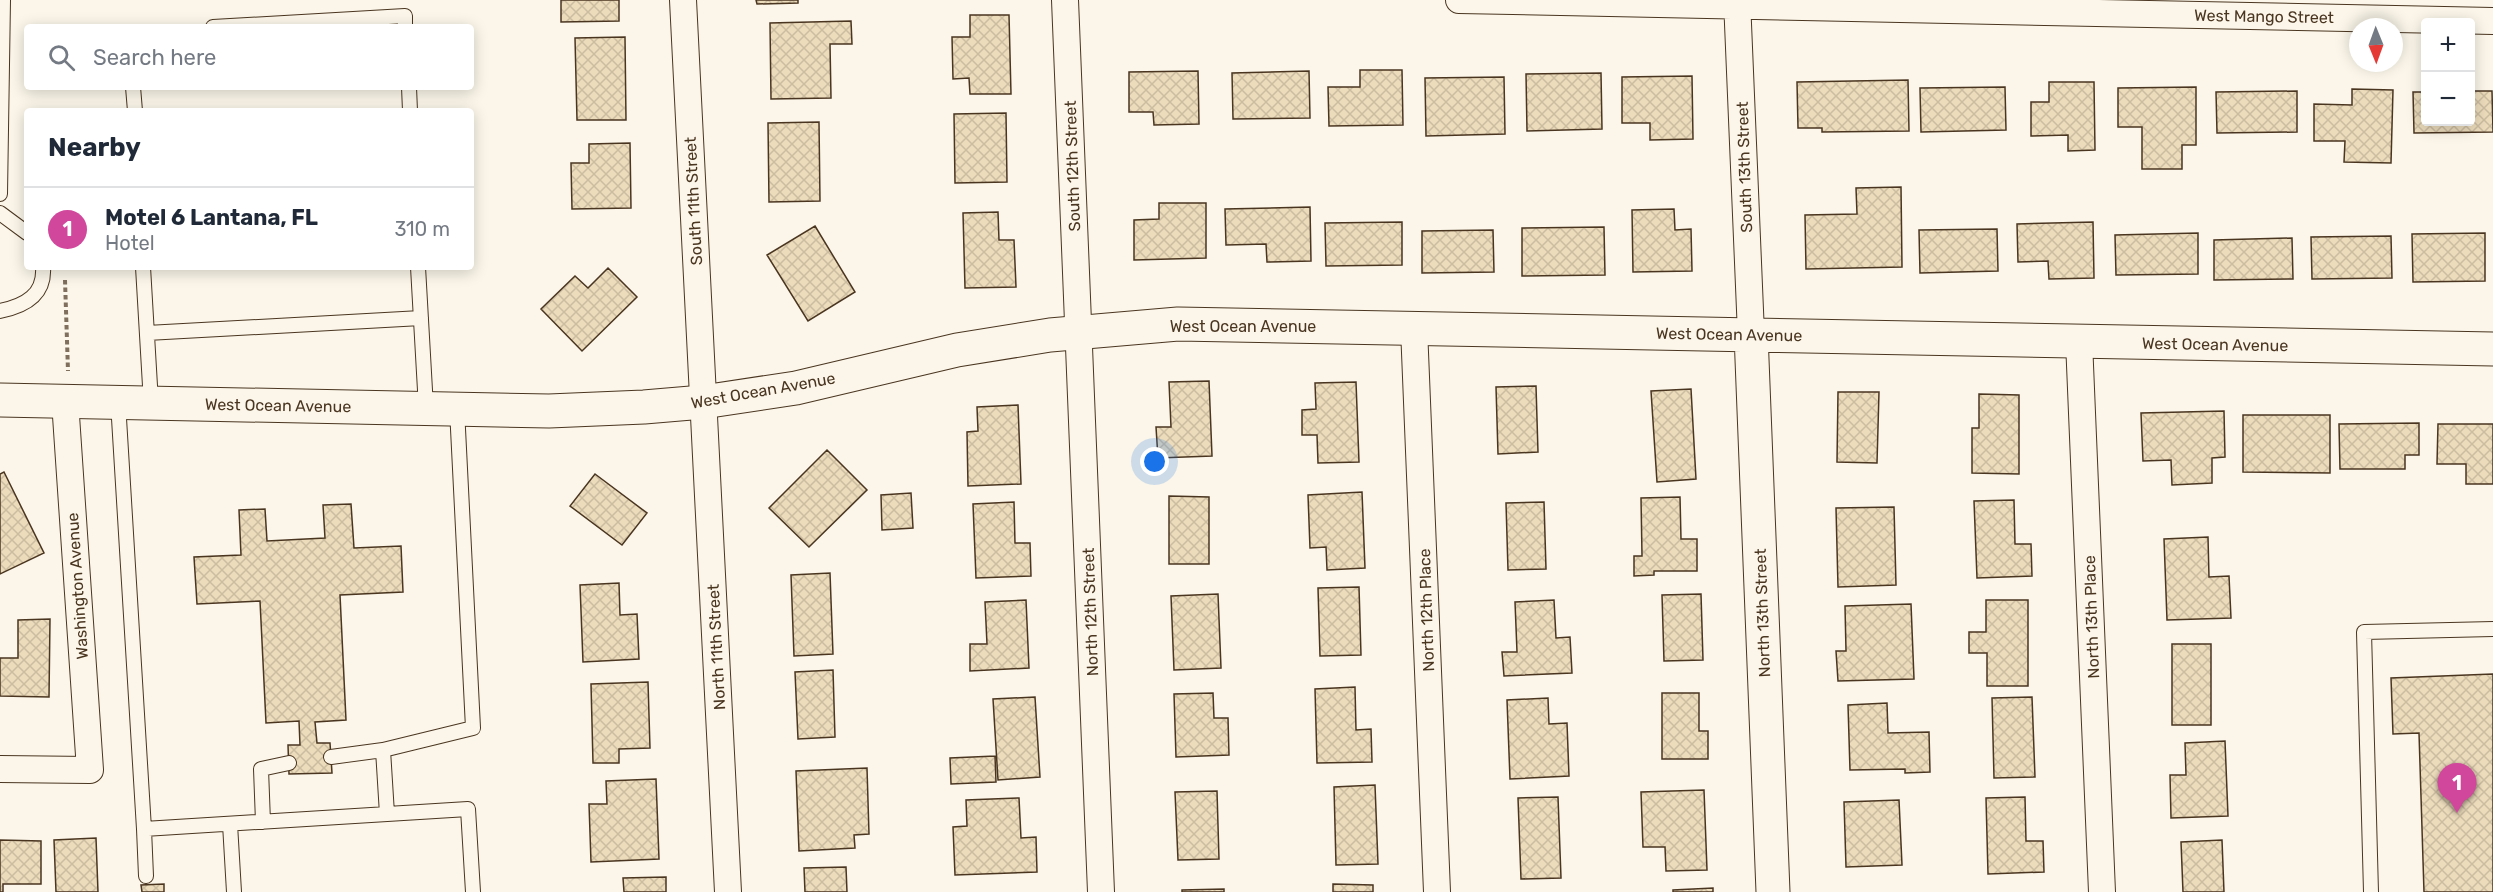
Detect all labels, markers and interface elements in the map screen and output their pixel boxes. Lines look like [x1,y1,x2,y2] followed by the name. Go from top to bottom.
[2194,6,2334,27] street label: West Mango Street
[2349,18,2403,72] north arrow
[2421,18,2475,126] map controls
[2421,18,2475,72] button: +
[24,24,474,90] search box
[45,41,78,74] icon: search
[93,44,216,71] text: Search here
[2421,72,2475,126] button: −
[1061,100,1084,232] street label: South 12th Street
[1733,101,1756,233] street label: South 13th Street
[48,132,141,163] text: Nearby
[681,136,706,266] street label: South 11th Street
[105,204,318,231] text: Motel 6 Lantana, FL
[63,217,72,241] text: 1
[394,217,450,241] text: 310 m
[105,231,155,255] text: Hotel
[1170,317,1316,336] street label: West Ocean Avenue
[1656,324,1802,345] street label: West Ocean Avenue
[2142,334,2288,355] street label: West Ocean Avenue
[689,368,837,413] street label: West Ocean Avenue
[205,395,351,416] street label: West Ocean Avenue
[1140,447,1169,476] your location
[63,512,92,660] street label: Washington Avenue
[1079,547,1102,677] street label: North 12th Street
[1415,548,1438,672] street label: North 12th Place
[1751,548,1774,678] street label: North 13th Street
[2080,555,2103,679] street label: North 13th Place
[704,583,729,710] street label: North 11th Street
[2438,764,2476,813] pin: 1

